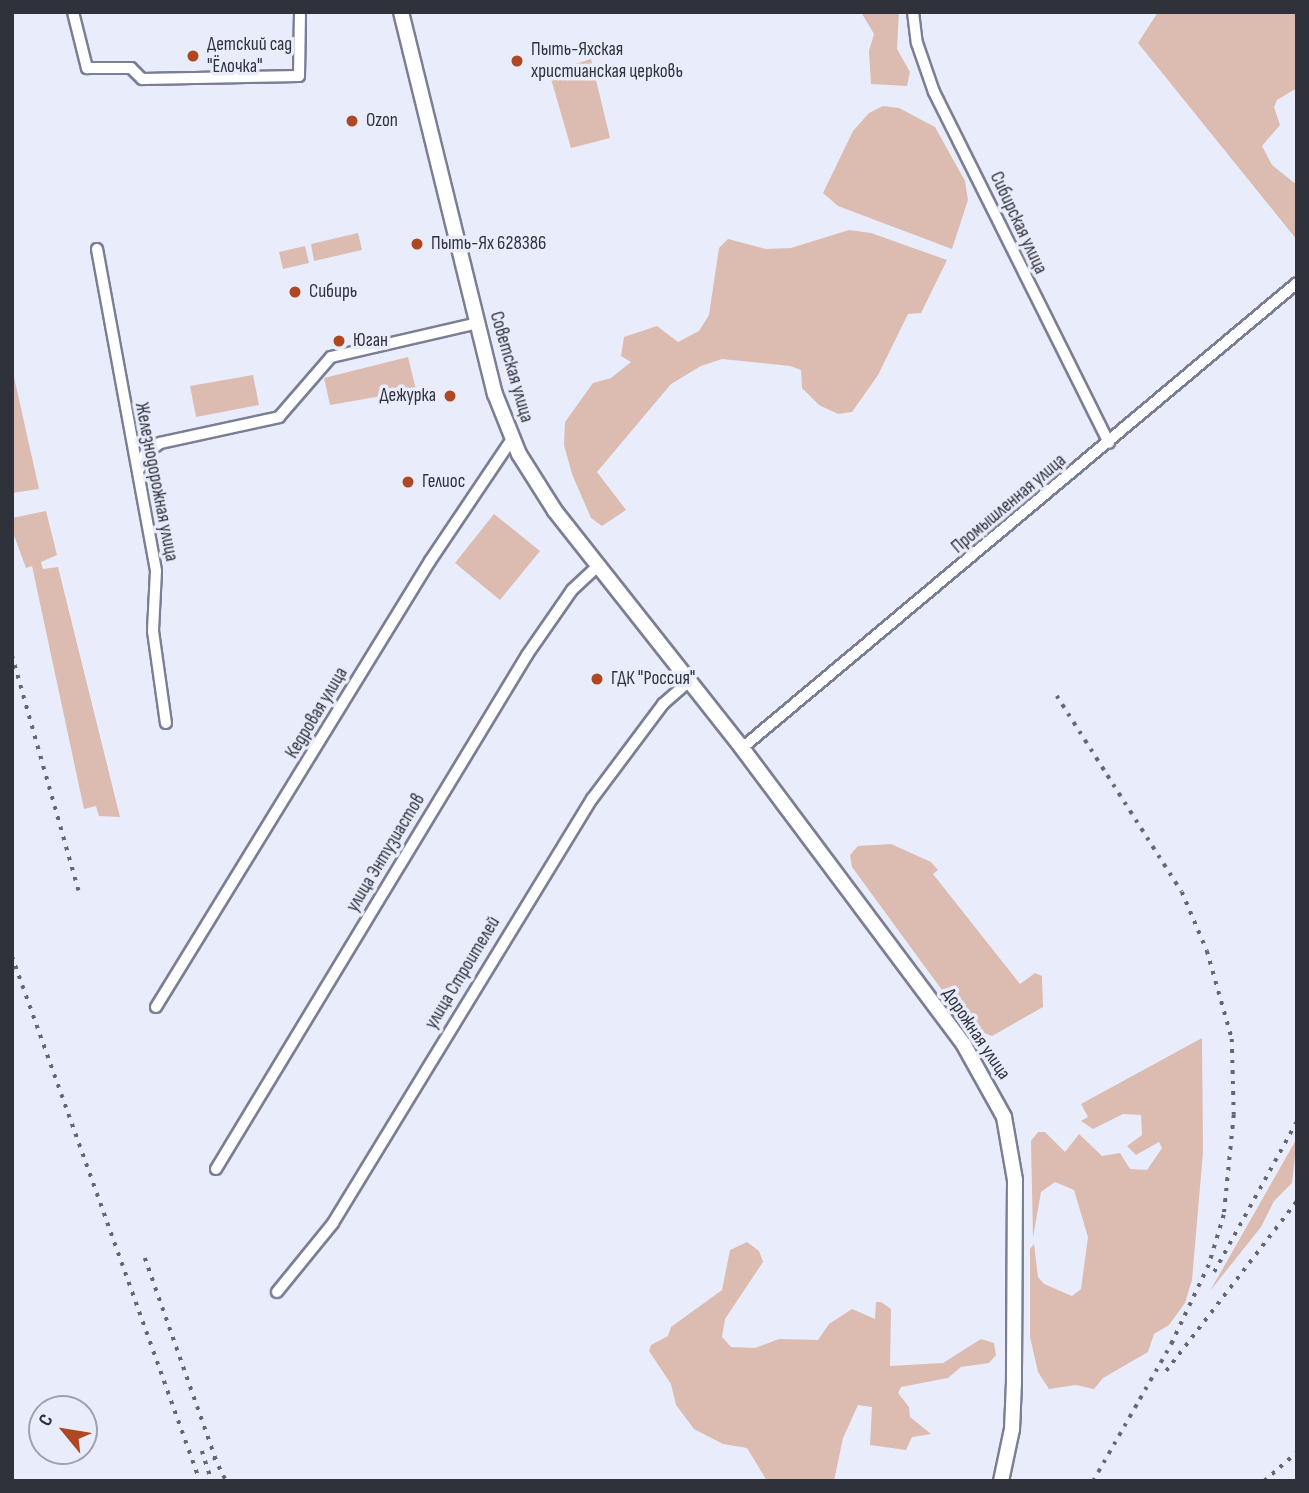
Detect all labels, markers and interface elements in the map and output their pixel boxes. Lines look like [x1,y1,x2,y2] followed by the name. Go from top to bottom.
[207,34,292,78] place label: Детский сад "Ёлочка"
[531,39,683,83] place label: Пыть-Яхская христианская церковь
[185,48,201,64] marker: Детский сад "Ёлочка"
[509,53,525,69] marker: Пыть-Яхская христианская церковь
[366,110,398,132] place label: Ozon
[344,113,360,129] marker: Ozon
[984,168,1052,278] street label: Сибирская улица
[431,233,546,255] place label: Пыть-Ях 628386
[409,236,425,252] marker: Пыть-Ях 628386
[309,281,357,303] place label: Сибирь
[287,284,303,300] marker: Сибирь
[484,309,538,425] street label: Советская улица
[353,330,388,352] place label: Юган
[331,333,347,349] marker: Юган
[379,385,436,407] place label: Дежурка
[442,388,458,404] marker: Дежурка
[129,401,183,563] street label: Железнодорожная улица
[947,449,1071,559] street label: Промышленная улица
[422,471,465,493] place label: Гелиос
[400,474,416,490] marker: Гелиос
[281,663,353,763] street label: Кедровая улица
[611,668,695,690] place label: ГДК "Россия"
[589,671,605,687] marker: ГДК "Россия"
[342,790,430,916] street label: улица Энтузиастов
[420,913,506,1033] street label: улица Строителей
[937,984,1015,1084] street label: Дорожная улица
[28,1395,98,1465] north arrow
[34,1410,59,1430] text: С

